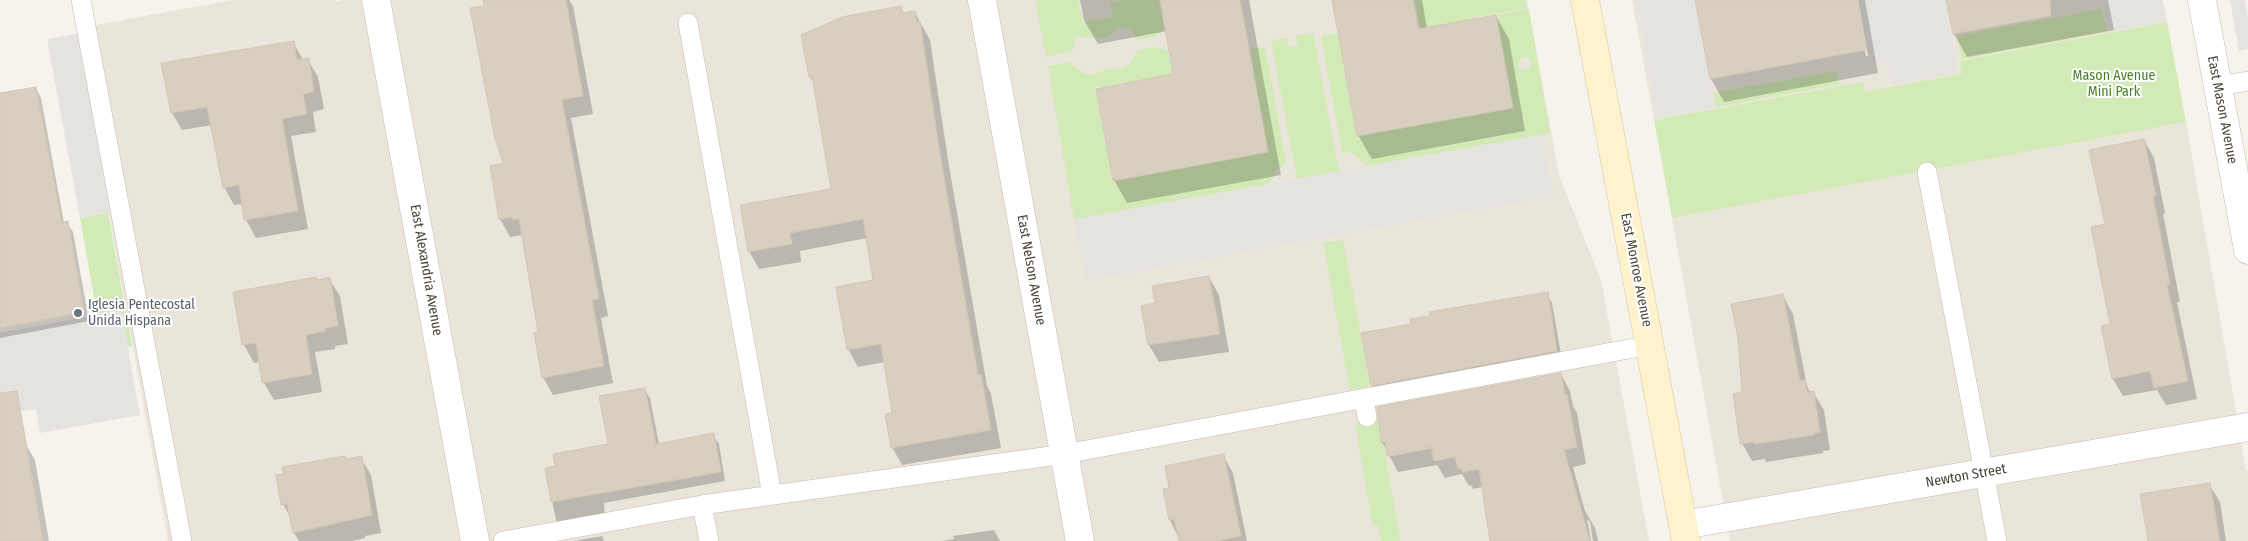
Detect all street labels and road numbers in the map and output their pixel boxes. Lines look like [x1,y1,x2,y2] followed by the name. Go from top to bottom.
[2203,55,2241,165] street label: East Mason Avenue
[406,203,446,337] street label: East Alexandria Avenue
[1617,212,1655,328] street label: East Monroe Avenue
[1013,213,1049,327] street label: East Nelson Avenue
[1924,461,2008,491] street label: Newton Street

